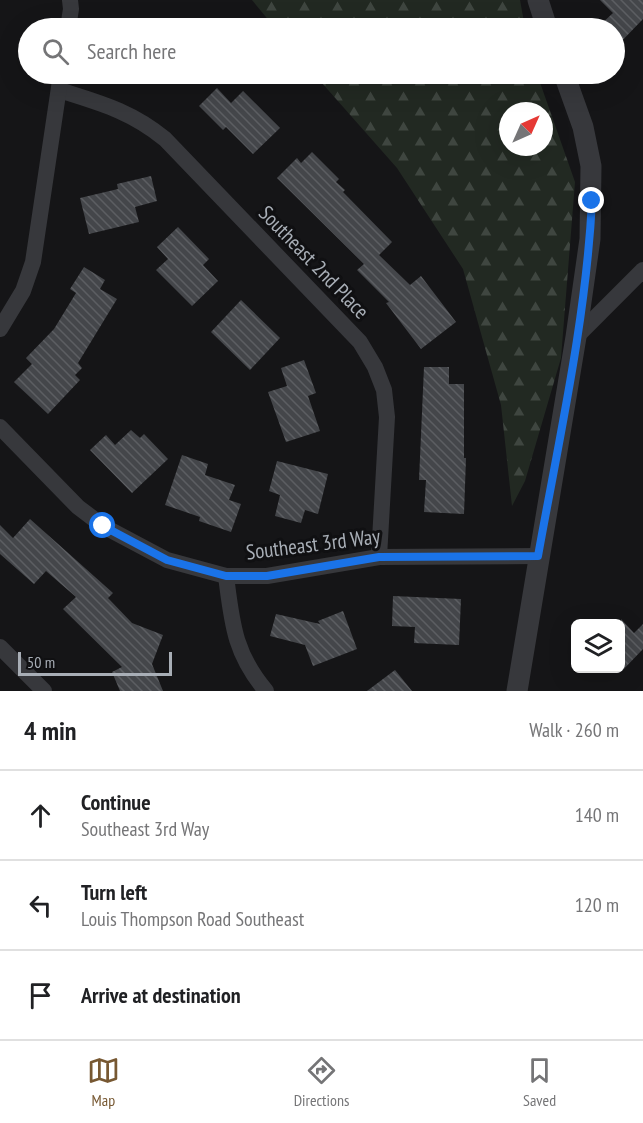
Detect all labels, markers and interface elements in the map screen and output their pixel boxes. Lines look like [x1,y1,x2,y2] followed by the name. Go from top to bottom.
[18,18,625,84] search box
[39,35,72,68] icon: search
[87,37,176,65] text: Search here
[499,102,553,156] north arrow
[578,187,604,213] route end
[253,200,375,324] street label: Southeast 2nd Place
[89,512,115,538] route start
[245,522,382,566] street label: Southeast 3rd Way
[571,619,625,673] map controls
[571,619,625,673] button: layers
[18,649,172,676] scale bar
[27,652,55,672] text: 50 m
[24,714,77,747] text: 4 min
[529,717,619,743] text: Walk · 260 m
[81,788,151,816] text: Continue
[24,799,57,832] icon: ahead
[575,802,619,828] text: 140 m
[81,816,209,842] text: Southeast 3rd Way
[81,878,147,906] text: Turn left
[24,889,57,922] icon: left
[575,892,619,918] text: 120 m
[81,906,304,932] text: Louis Thompson Road Southeast
[24,979,57,1012] icon: arrive
[81,981,241,1009] text: Arrive at destination
[87,1054,120,1110] tab: Map
[294,1054,349,1110] tab: Directions
[523,1054,556,1110] tab: Saved

